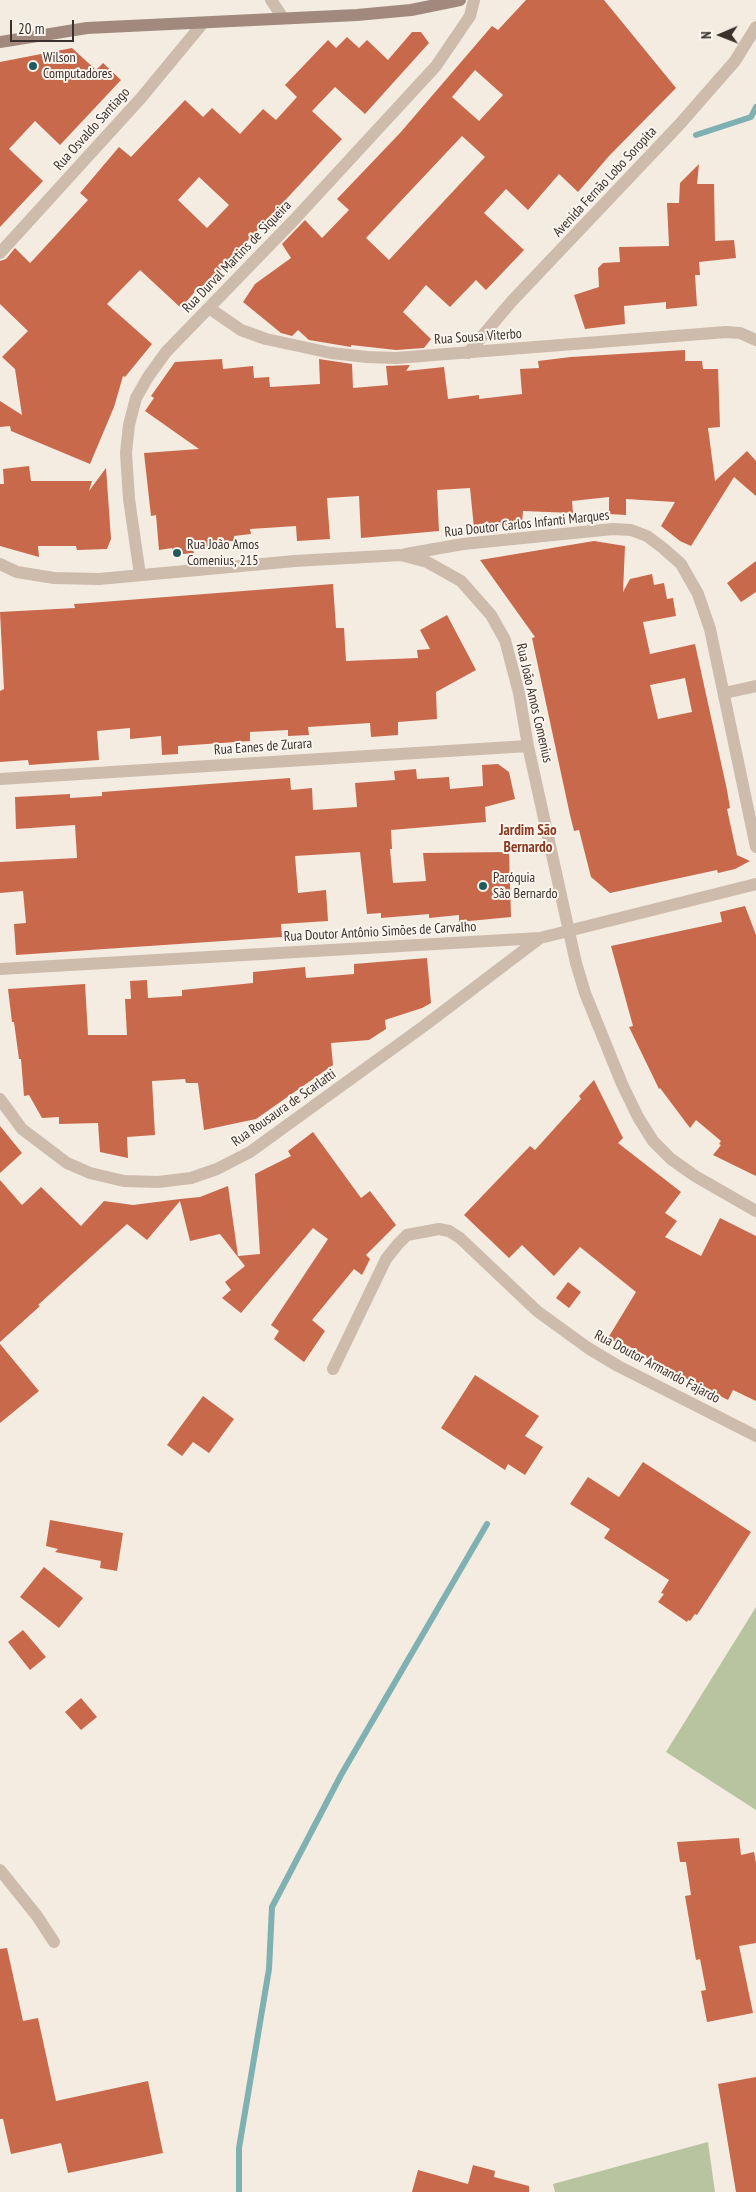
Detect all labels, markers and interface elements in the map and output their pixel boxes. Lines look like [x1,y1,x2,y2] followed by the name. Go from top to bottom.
[12,10,76,42] scale bar
[696,10,746,60] north arrow
[18,19,44,38] text: 20 m
[697,31,715,39] text: N
[43,50,112,82] place label: Wilson Computadores
[27,60,39,72] marker: Wilson Computadores
[50,84,134,174] street label: Rua Osvaldo Santiago
[550,124,660,240] street label: Avenida Fernão Lobo Soropita
[179,197,295,317] street label: Rua Durval Martins de Siqueira
[434,326,522,348] street label: Rua Sousa Viterbo
[444,507,610,541] street label: Rua Doutor Carlos Infanti Marques
[187,537,259,570] place label: Rua João Amos Comenius, 215
[171,547,183,559] marker: Rua João Amos Comenius, 215
[512,642,556,764] street label: Rua João Amos Comenius
[213,735,313,759] street label: Rua Eanes de Zurara
[499,822,557,857] district label: Jardim São Bernardo
[493,870,558,902] place label: Paróquia São Bernardo
[477,880,489,892] marker: Paróquia São Bernardo
[283,919,477,945] street label: Rua Doutor Antônio Simões de Carvalho
[229,1066,339,1150] street label: Rua Rousaura de Scarlatti
[591,1327,723,1407] street label: Rua Doutor Armando Fajardo

